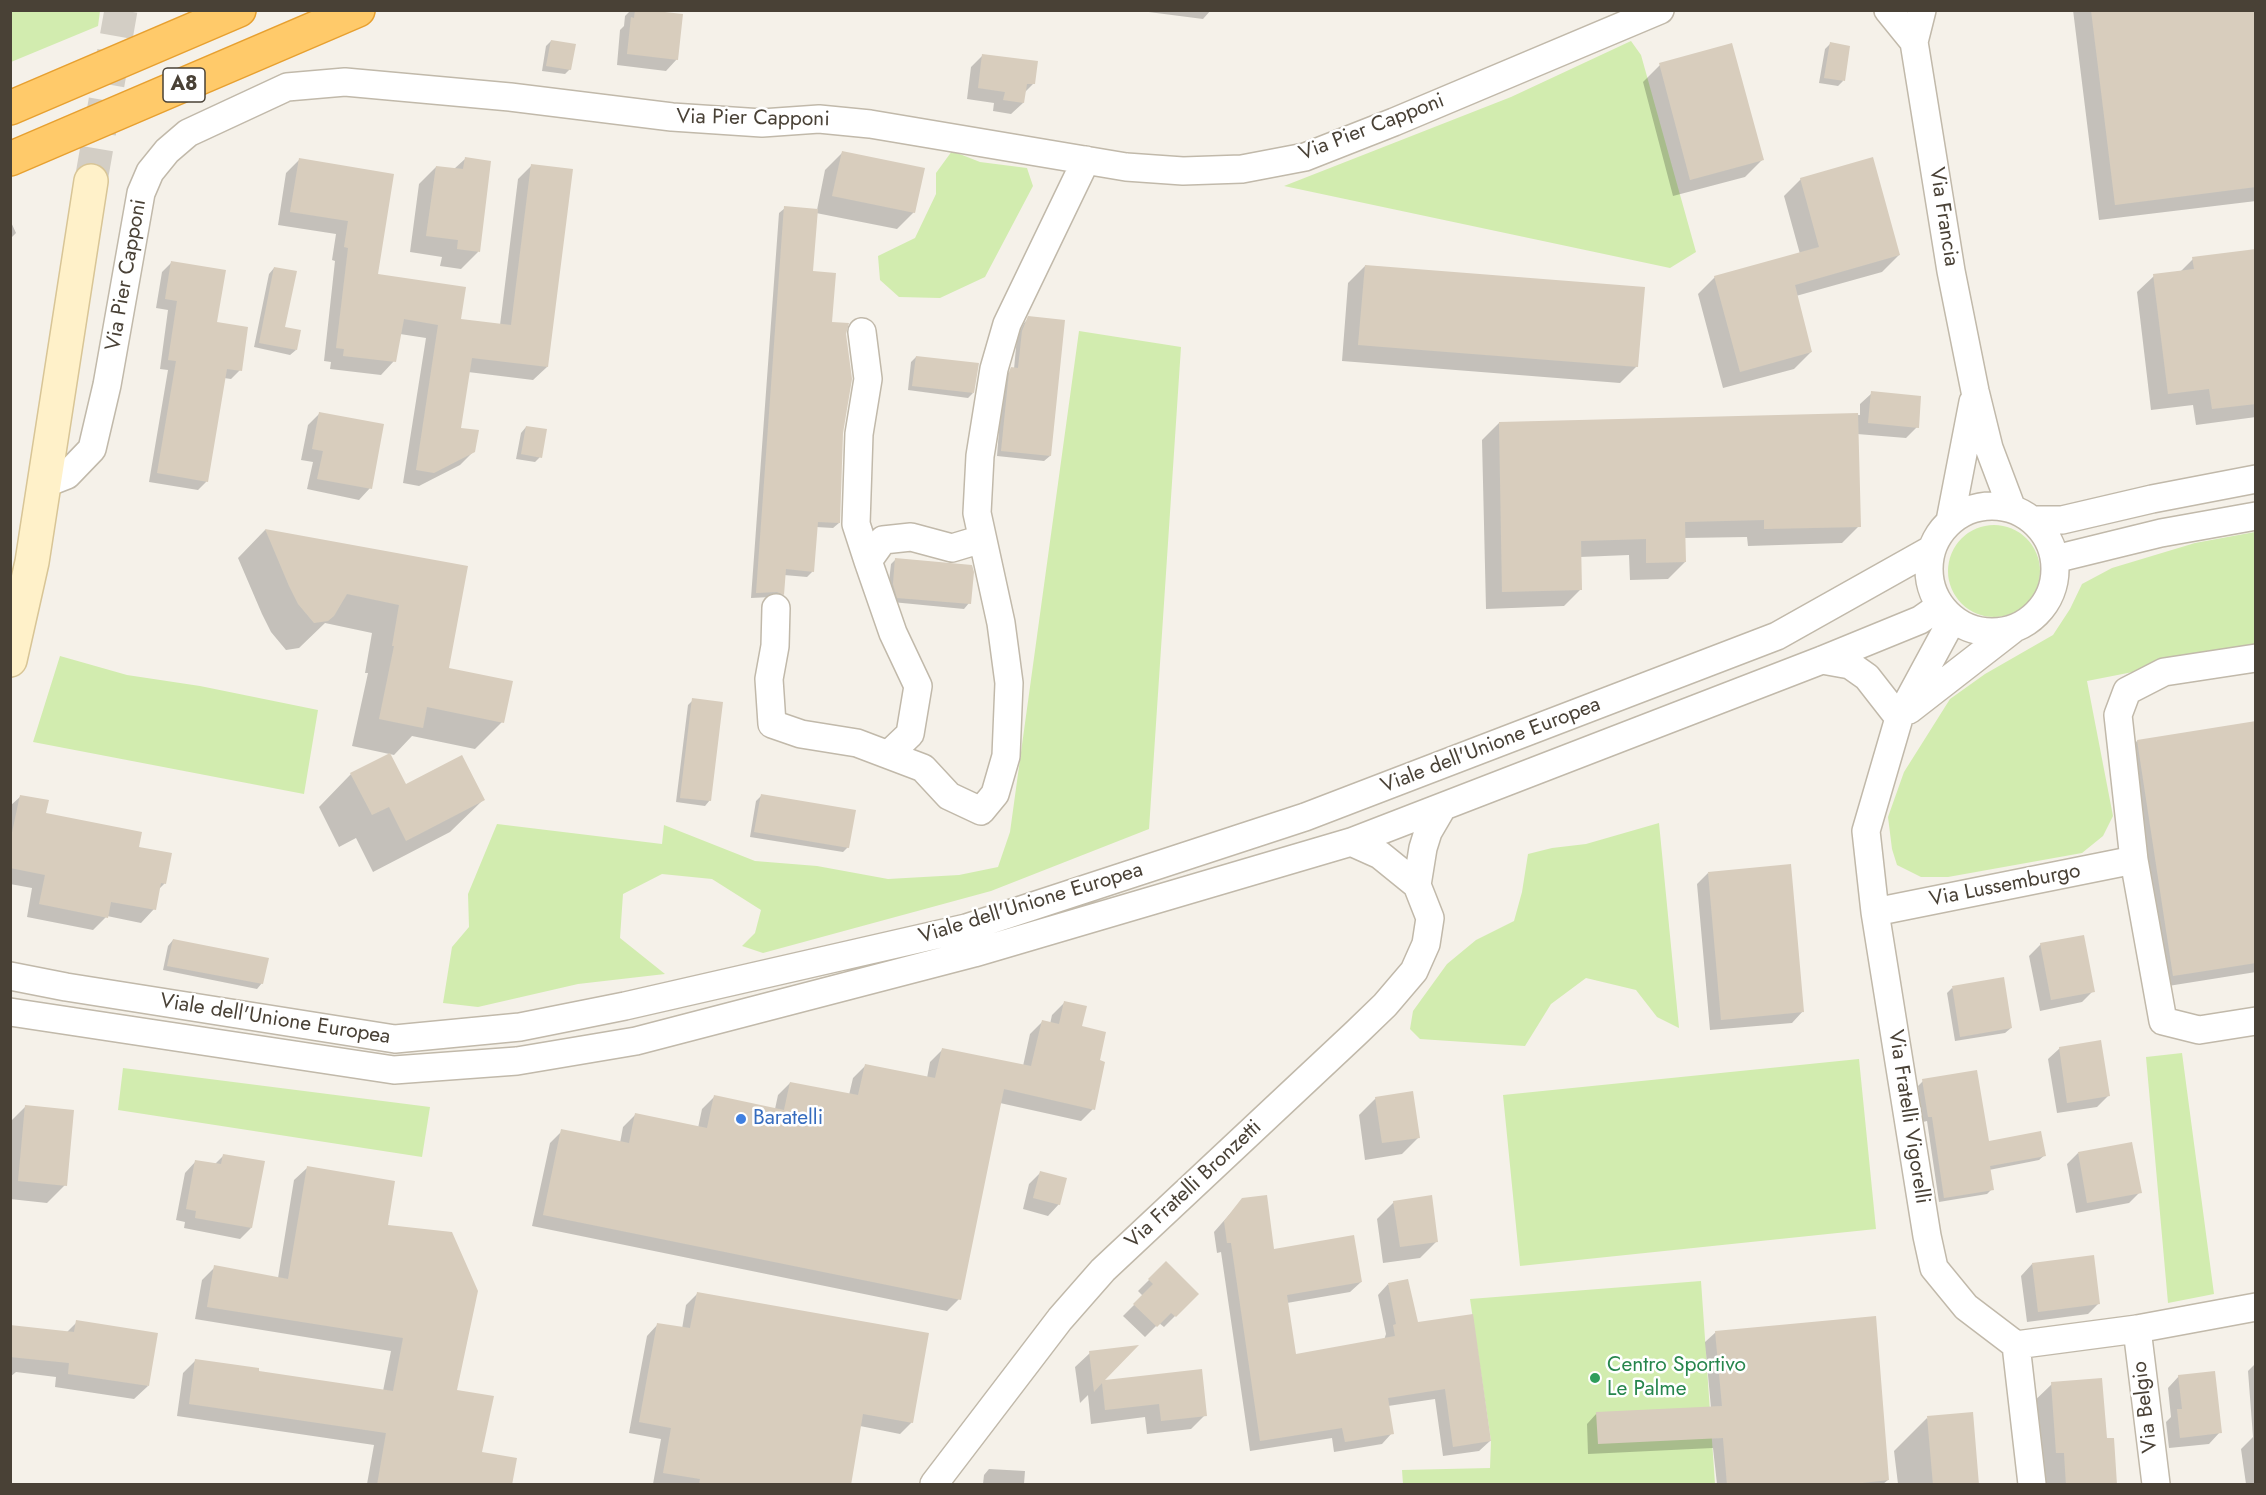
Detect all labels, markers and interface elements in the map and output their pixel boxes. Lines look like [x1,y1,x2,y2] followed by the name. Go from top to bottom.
[163,68,205,102] road number: A8
[1296,89,1448,167] street label: Via Pier Capponi
[676,105,830,133] street label: Via Pier Capponi
[1923,166,1963,268] street label: Via Francia
[101,197,153,353] street label: Via Pier Capponi
[1378,693,1604,799] street label: Viale dell'Unione Europea
[916,858,1146,950] street label: Viale dell'Unione Europea
[1927,859,2083,913] street label: Via Lussemburgo
[158,989,392,1051] street label: Viale dell'Unione Europea
[1882,1028,1934,1206] street label: Via Fratelli Vigorelli
[753,1106,823,1132] place label: Baratelli
[734,1112,748,1126] marker: Baratelli
[1121,1115,1267,1255] street label: Via Fratelli Bronzetti
[1607,1353,1746,1403] place label: Centro Sportivo Le Palme
[2128,1360,2164,1454] street label: Via Belgio
[1588,1371,1602,1385] marker: Centro Sportivo Le Palme

